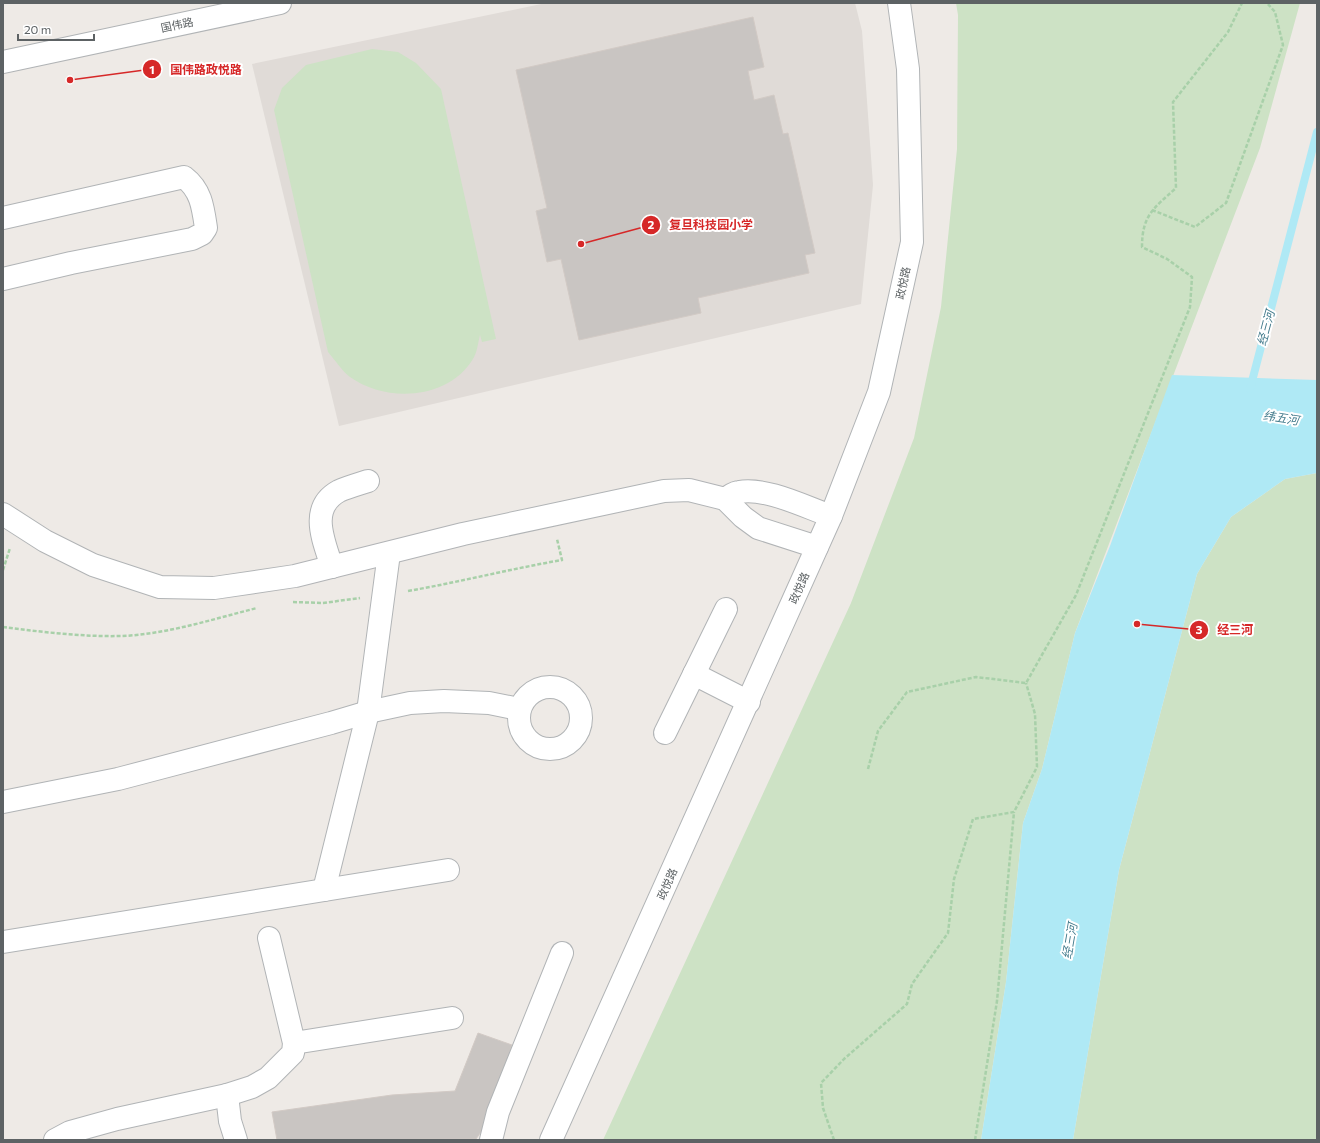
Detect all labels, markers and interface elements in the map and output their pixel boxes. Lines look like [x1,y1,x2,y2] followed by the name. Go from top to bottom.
[159,15,194,34] street label: 国伟路
[18,16,94,42] scale bar
[24,22,51,36] text: 20 m
[142,57,250,81] callout: 国伟路政悦路
[149,62,155,76] text: 1
[170,62,242,76] text: 国伟路政悦路
[641,213,761,237] callout: 复旦科技园小学
[648,217,655,231] text: 2
[669,217,753,231] text: 复旦科技园小学
[893,265,912,300] street label: 政悦路
[1254,307,1277,347] water label: 经三河
[1262,407,1302,427] water label: 纬五河
[786,570,811,606] street label: 政悦路
[1189,618,1261,642] callout: 经三河
[1196,622,1203,636] text: 3
[1217,622,1253,636] text: 经三河
[654,866,679,902] street label: 政悦路
[1059,920,1079,960] water label: 经三河

